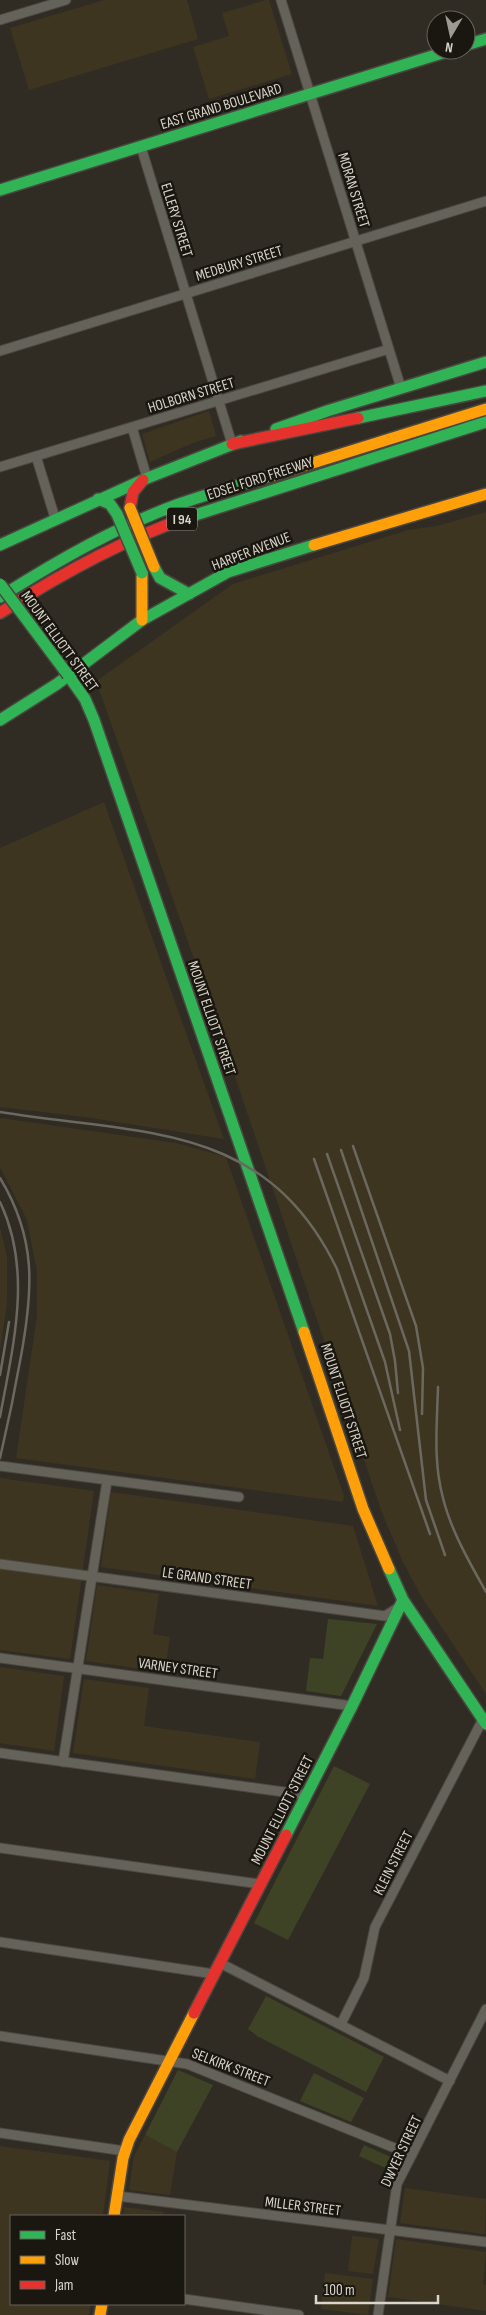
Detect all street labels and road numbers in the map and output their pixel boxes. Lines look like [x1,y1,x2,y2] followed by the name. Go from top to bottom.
[158,79,284,134] street label: EAST GRAND BOULEVARD
[333,150,374,230] street label: MORAN STREET
[156,181,197,260] street label: ELLERY STREET
[193,241,285,286] street label: MEDBURY STREET
[146,373,237,418] street label: HOLBORN STREET
[205,452,316,505] street label: EDSEL FORD FREEWAY
[167,508,197,530] road number: I 94
[209,528,293,575] street label: HARPER AVENUE
[17,587,102,695] street label: MOUNT ELLIOTT STREET
[183,958,240,1078] street label: MOUNT ELLIOTT STREET
[316,1341,371,1461] street label: MOUNT ELLIOTT STREET
[161,1563,253,1594] street label: LE GRAND STREET
[137,1654,219,1683] street label: VARNEY STREET
[247,1753,318,1868] street label: MOUNT ELLIOTT STREET
[369,1828,418,1898] street label: KLEIN STREET
[189,2044,272,2091] street label: SELKIRK STREET
[377,2112,426,2190] street label: DWYER STREET
[264,2192,342,2221] street label: MILLER STREET

